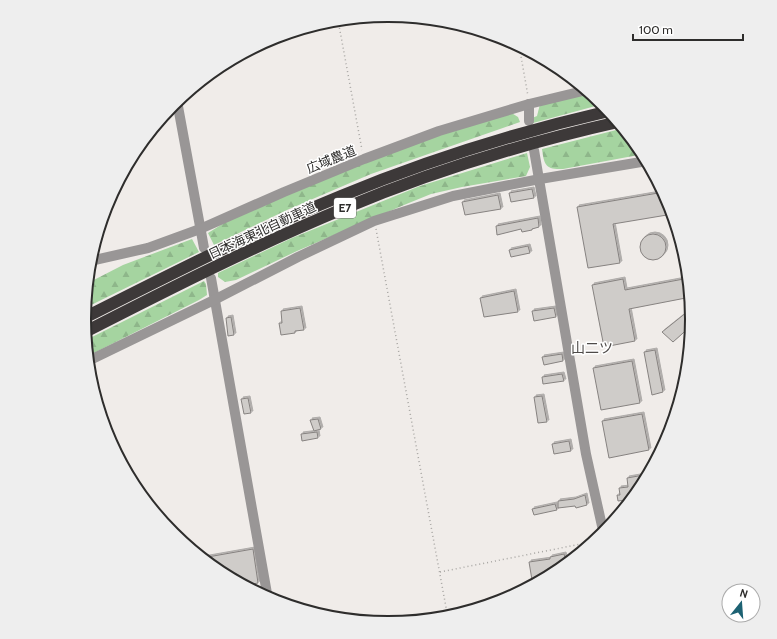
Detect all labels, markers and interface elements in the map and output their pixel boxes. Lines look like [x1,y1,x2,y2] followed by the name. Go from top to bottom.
[633,16,743,42] scale bar
[639,22,673,37] text: 100 m
[304,142,358,176] street label: 広域農道
[206,198,318,262] street label: 日本海東北自動車道
[334,198,356,218] road number: E7
[571,339,613,357] district label: 山二ツ
[721,583,761,623] north arrow
[738,586,750,601] text: N

